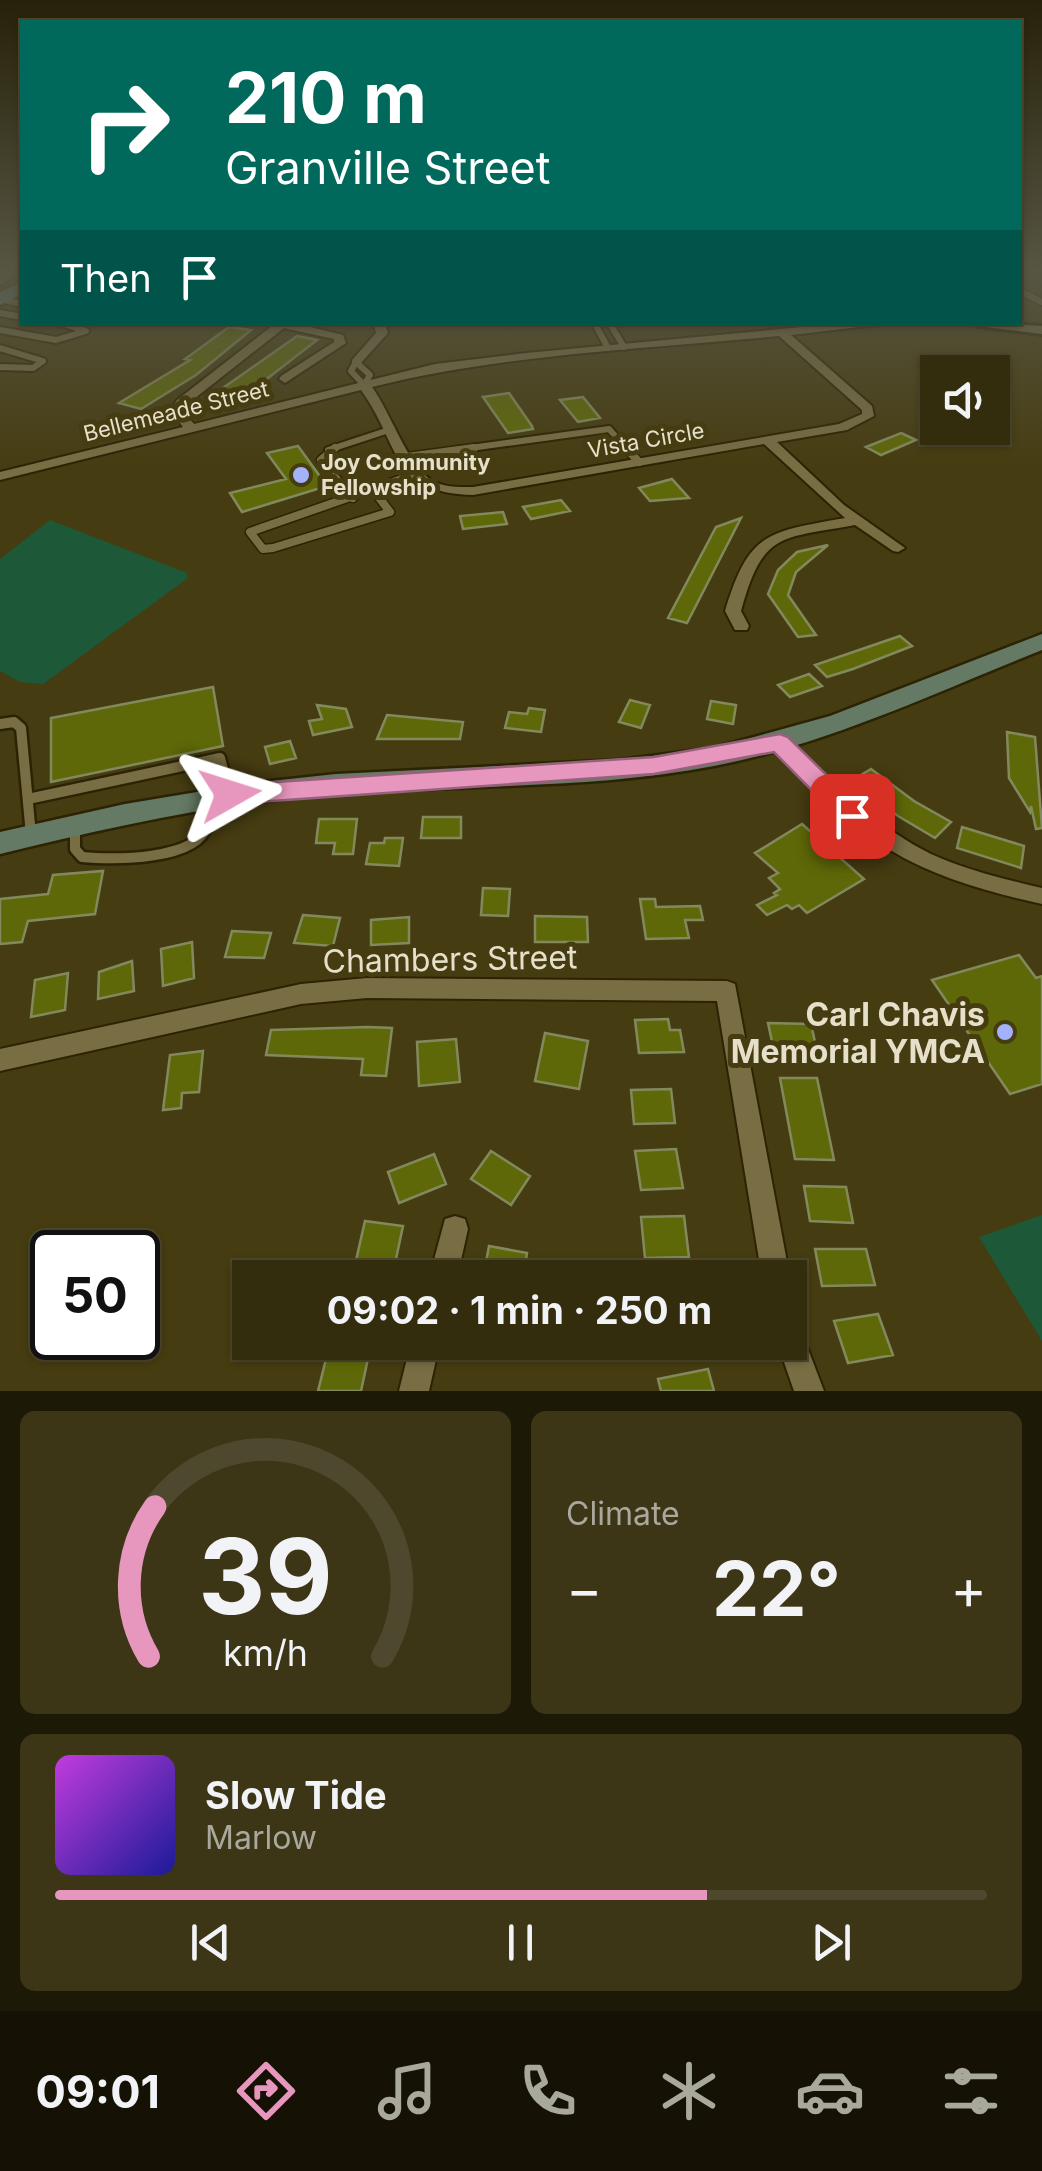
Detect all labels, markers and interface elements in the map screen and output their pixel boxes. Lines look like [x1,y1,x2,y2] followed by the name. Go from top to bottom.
[225,55,427,140] text: 210 m
[60,60,190,190] icon: right
[225,140,551,195] text: Granville Street
[172,250,227,305] icon: arrive
[60,255,152,301] text: Then
[920,355,1010,445] map controls
[920,355,1010,445] button: sound
[81,375,271,447] street label: Bellemeade Street
[586,417,706,463] street label: Vista Circle
[321,449,490,500] place label: Joy Community Fellowship
[290,464,312,486] marker: Joy Community Fellowship
[178,742,282,846] position arrow
[810,774,895,859] pin
[825,789,880,844] icon: arrive
[322,937,578,981] street label: Chambers Street
[731,995,985,1071] place label: Carl Chavis Memorial YMCA
[994,1021,1016,1043] marker: Carl Chavis Memorial YMCA
[30,1230,160,1360] speed limit sign: 50
[327,1287,712,1333] text: 09:02 · 1 min · 250 m
[566,1494,680,1533] text: Climate
[198,1513,333,1639] text: 39
[712,1543,841,1634] text: 22°
[566,1556,602,1622] text: −
[951,1556,987,1622] text: +
[223,1631,308,1675] text: km/h
[205,1772,387,1818] text: Slow Tide
[205,1818,317,1857] text: Marlow
[183,1915,238,1970] icon: previous
[493,1915,548,1970] icon: pause
[804,1915,859,1970] icon: next
[231,2056,301,2126] icon: directions
[372,2056,442,2126] icon: music
[513,2056,583,2126] icon: phone
[654,2056,724,2126] icon: climate
[795,2056,865,2126] icon: car
[936,2056,1006,2126] icon: filters
[36,2064,160,2119] text: 09:01

